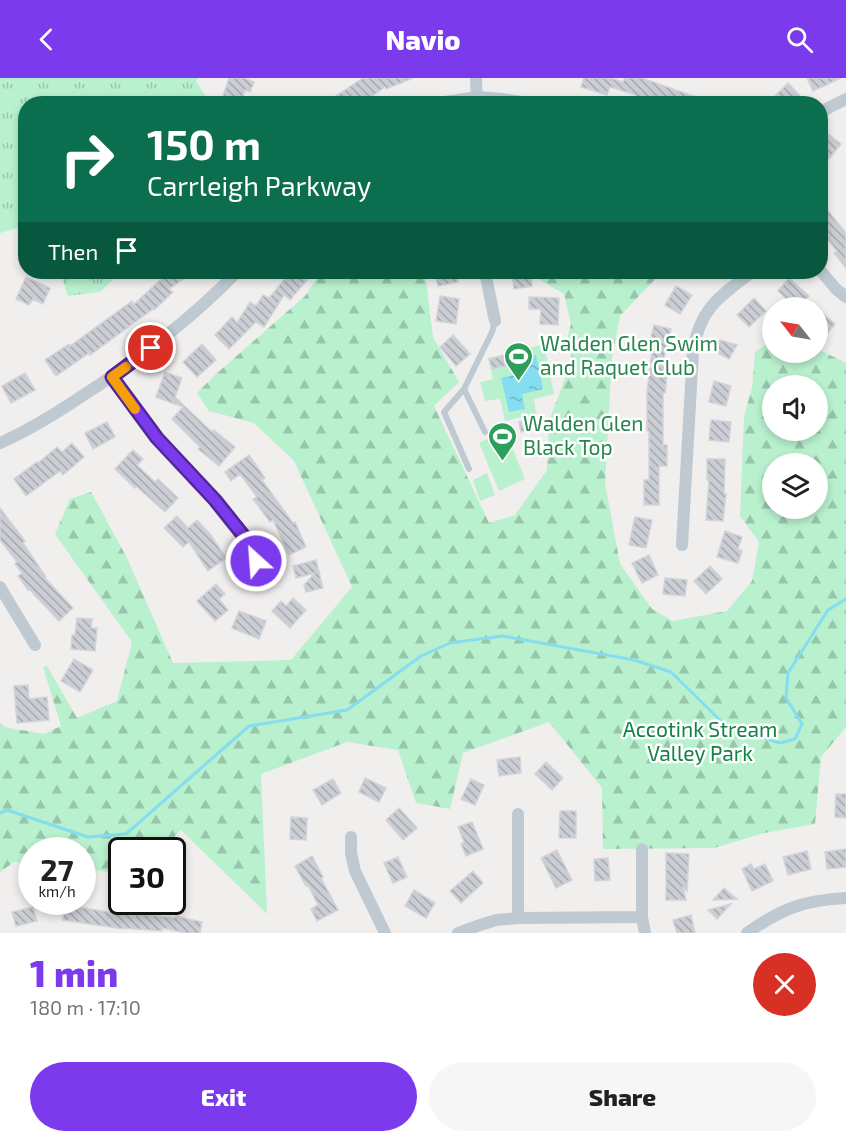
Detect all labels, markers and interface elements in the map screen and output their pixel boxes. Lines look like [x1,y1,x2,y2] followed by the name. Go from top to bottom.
[30,23,63,56] icon: back
[385,23,461,55] text: Navio
[783,23,816,56] icon: search
[147,118,261,168] text: 150 m
[48,120,126,198] icon: right
[147,169,371,201] text: Carrleigh Parkway
[110,234,143,267] icon: arrive
[48,238,98,264] text: Then
[762,297,828,363] north arrow
[762,297,828,519] map controls
[125,322,176,373] pin
[540,330,718,379] place label: Walden Glen Swim and Raquet Club
[134,331,167,364] icon: arrive
[503,340,535,382] sports icon: Walden Glen Swim and Raquet Club
[762,375,828,441] button: sound
[523,410,644,459] place label: Walden Glen Black Top
[486,420,518,462] sports icon: Walden Glen Black Top
[762,453,828,519] button: layers
[224,529,288,593] position arrow
[623,716,777,765] park label: Accotink Stream Valley Park
[108,837,186,915] speed limit sign: 30
[40,851,74,887] text: 27
[38,882,76,900] text: km/h
[30,951,118,994] text: 1 min
[753,953,816,1016] button: close
[30,995,141,1019] text: 180 m · 17:10
[30,1062,417,1131] button: Exit
[429,1062,816,1131] button: Share

